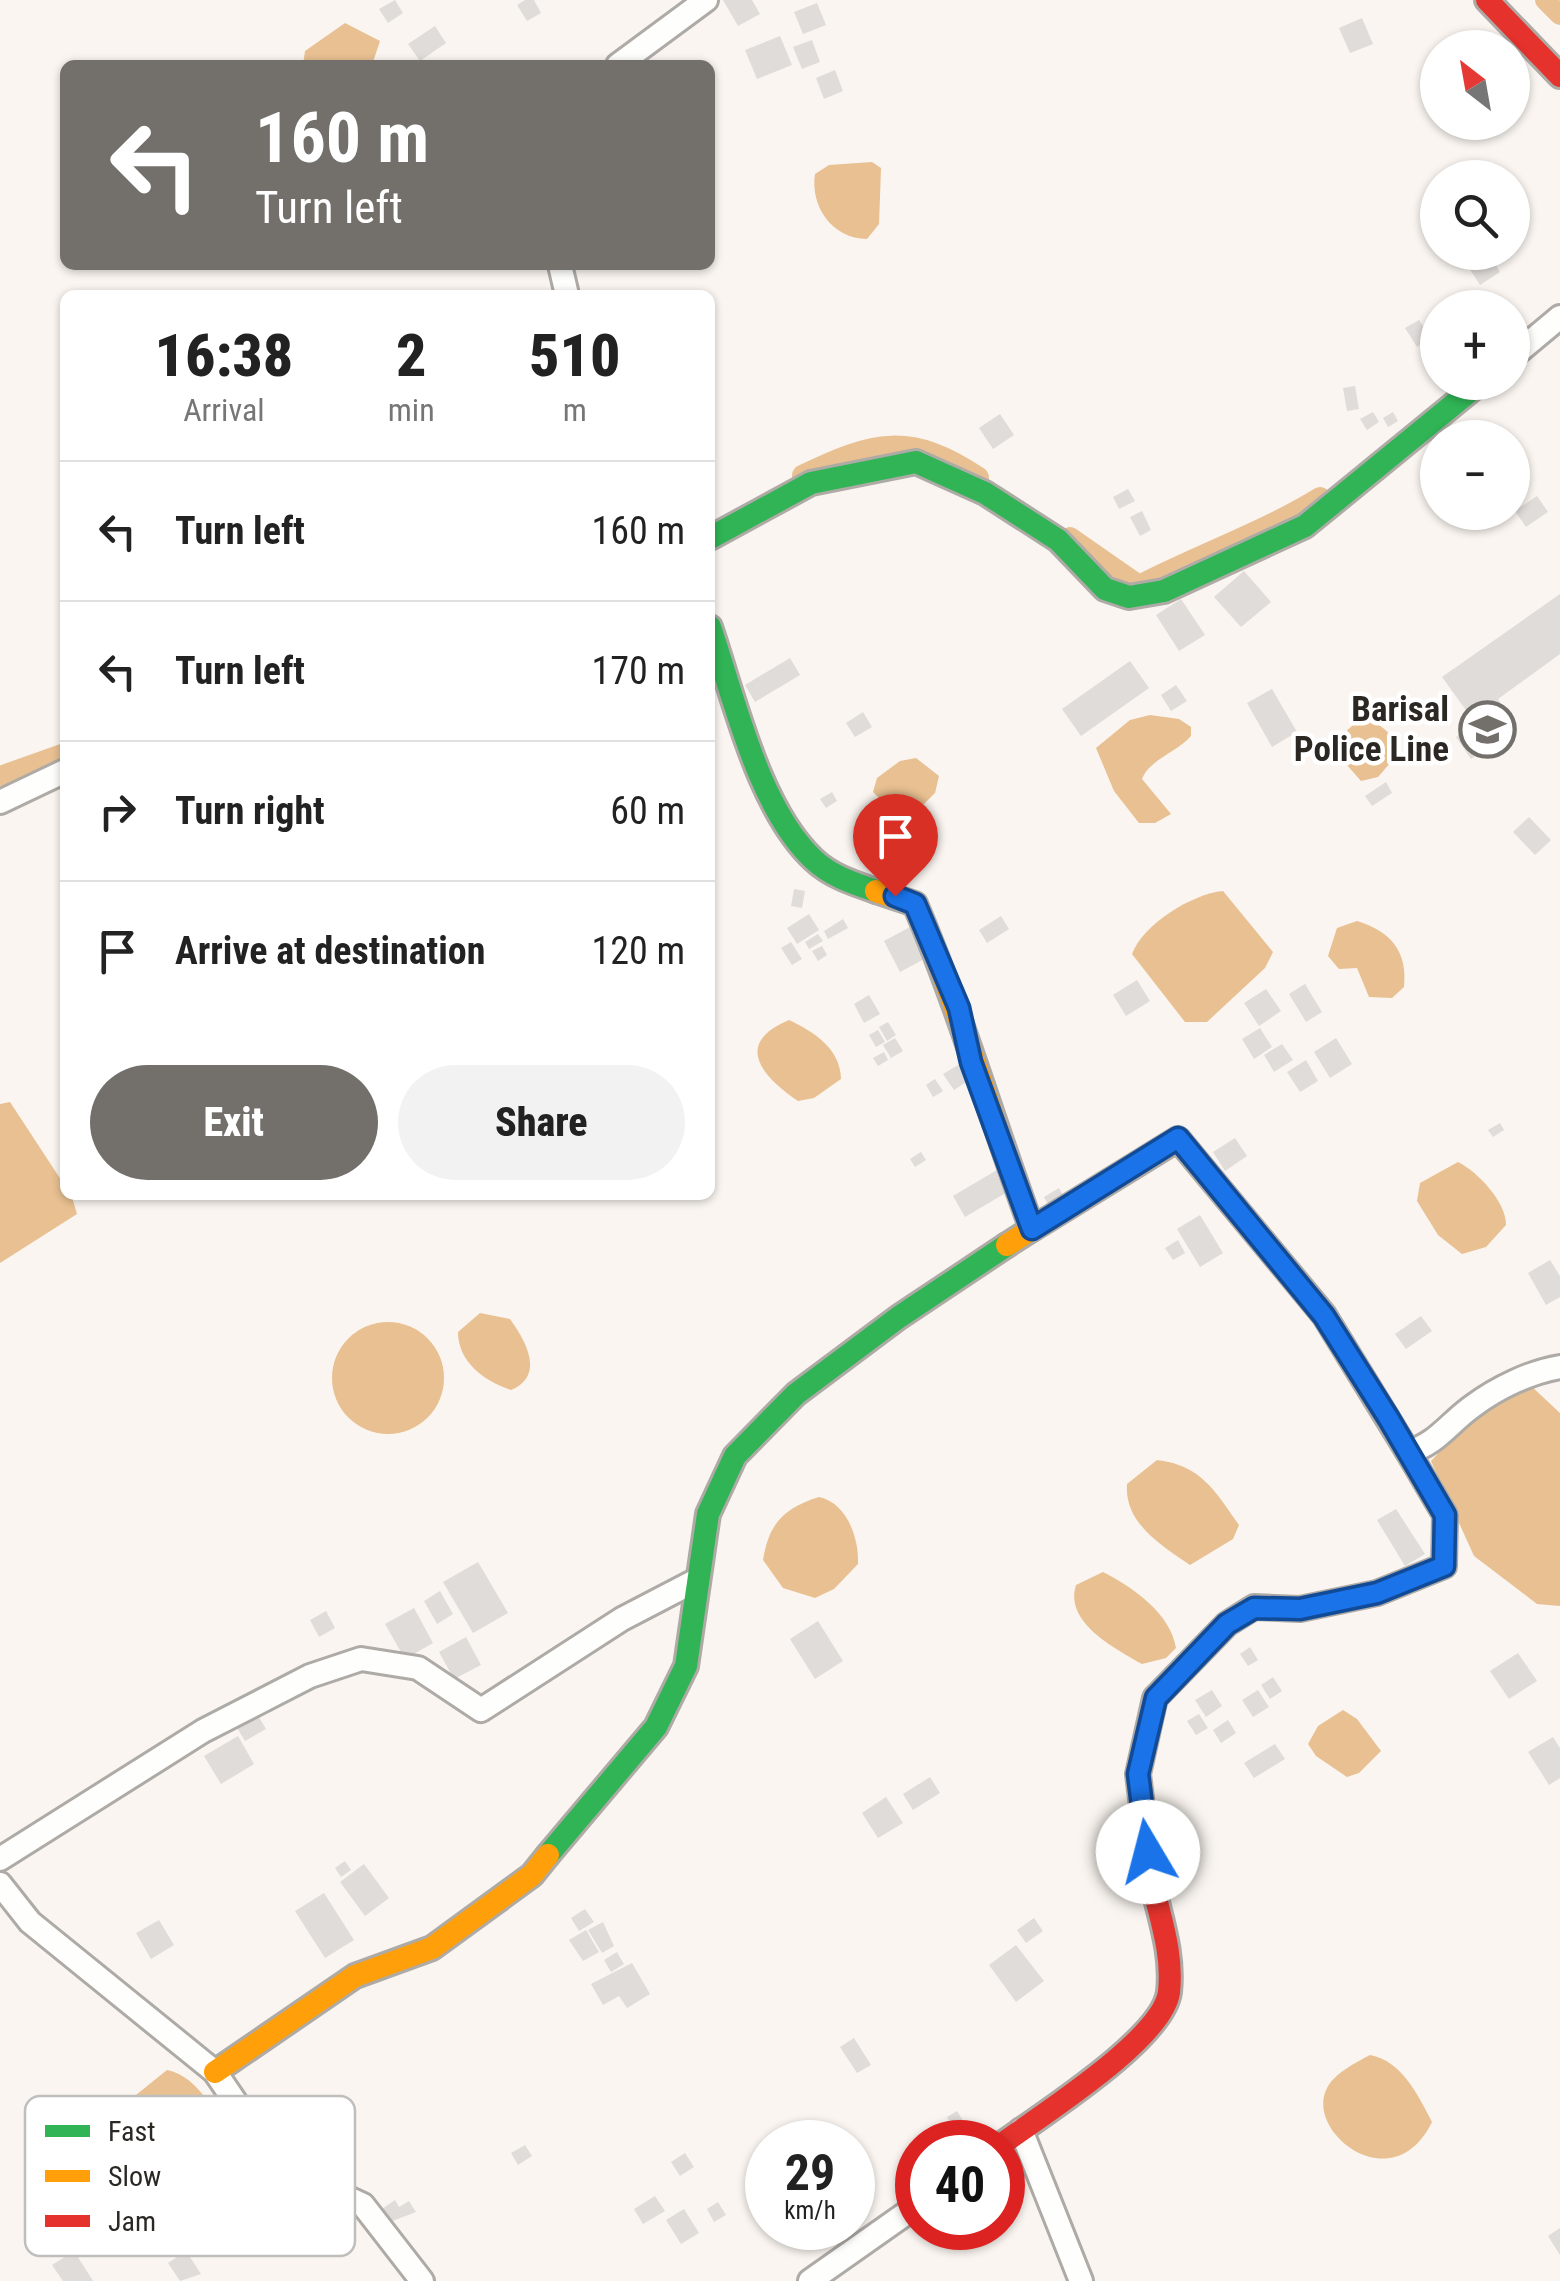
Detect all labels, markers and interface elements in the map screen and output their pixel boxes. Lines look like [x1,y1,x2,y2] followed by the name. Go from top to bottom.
[1420,30,1530,140] north arrow
[1420,30,1530,530] map controls
[255,97,429,179] text: 160 m
[90,100,220,230] icon: left
[1420,160,1530,270] button: search
[255,181,403,234] text: Turn left
[1420,290,1530,400] button: +
[154,320,293,391] text: 16:38
[396,320,426,391] text: 2
[529,320,621,391] text: 510
[183,391,265,429] text: Arrival
[388,391,435,429] text: min
[563,391,587,429] text: m
[1420,420,1530,530] button: −
[90,504,145,559] icon: left
[175,509,305,553] text: Turn left
[591,509,685,553] text: 160 m
[90,644,145,699] icon: left
[175,649,305,693] text: Turn left
[591,649,685,693] text: 170 m
[1294,689,1449,770] place label: Barisal Police Line
[1458,699,1518,759] school or university icon: Barisal Police Line
[90,784,145,839] icon: right
[175,789,325,833] text: Turn right
[610,789,685,833] text: 60 m
[853,794,938,897] pin
[868,809,923,864] icon: arrive
[90,924,145,979] icon: arrive
[175,929,485,973] text: Arrive at destination
[591,929,685,973] text: 120 m
[90,1065,378,1180] button: Exit
[398,1065,685,1180] button: Share
[1096,1800,1200,1904] position arrow
[25,2096,355,2256] legend
[108,2115,155,2148] text: Fast
[895,2120,1025,2250] speed limit sign: 40
[785,2144,835,2202] text: 29
[108,2160,161,2193] text: Slow
[784,2196,836,2225] text: km/h
[108,2205,156,2238] text: Jam

